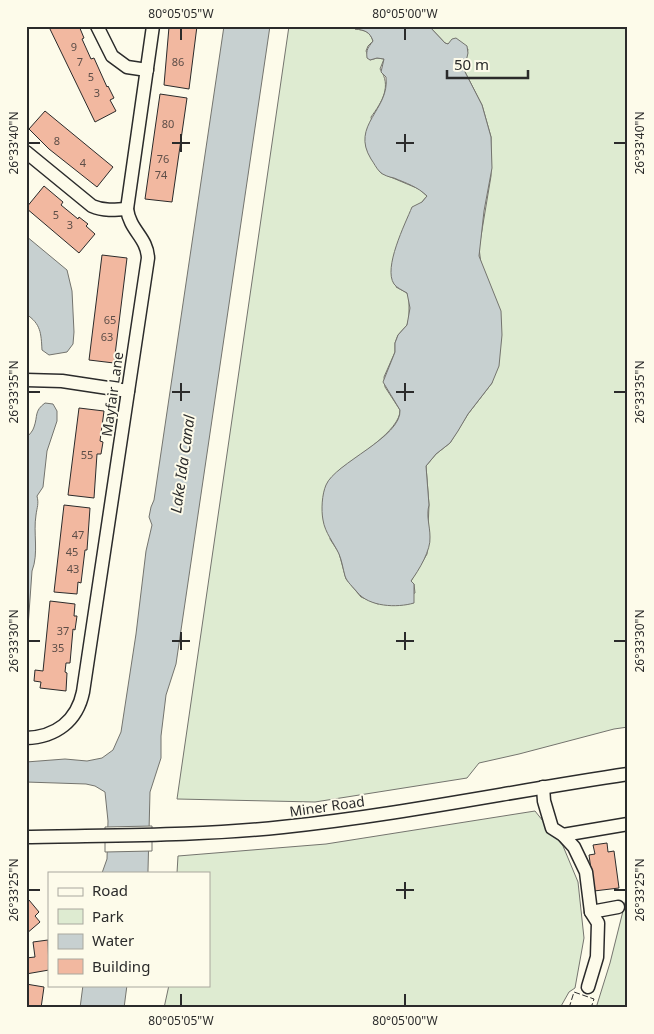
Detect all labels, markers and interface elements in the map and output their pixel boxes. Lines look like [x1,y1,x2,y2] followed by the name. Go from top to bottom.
[148,5,214,22] text: 80°05'05"W
[372,5,438,22] text: 80°05'00"W
[71,39,77,54] house number: 9
[447,48,528,80] scale bar
[77,54,83,69] house number: 7
[172,54,184,69] house number: 86
[454,54,489,74] text: 50 m
[88,69,94,84] house number: 5
[94,85,100,100] house number: 3
[5,111,22,175] text: 26°33'40"N
[631,111,648,175] text: 26°33'40"N
[162,116,174,131] house number: 80
[54,133,60,148] house number: 8
[157,151,169,166] house number: 76
[80,155,87,170] house number: 4
[155,167,168,182] house number: 74
[53,207,59,222] house number: 5
[67,217,73,232] house number: 3
[104,312,116,327] house number: 65
[101,329,113,344] house number: 63
[97,350,127,437] street label: Mayfair Lane
[5,360,22,424] text: 26°33'35"N
[631,360,648,424] text: 26°33'35"N
[165,413,199,514] water label: Lake Ida Canal
[81,447,93,462] house number: 55
[72,527,84,542] house number: 47
[66,544,78,559] house number: 45
[67,561,79,576] house number: 43
[5,609,22,673] text: 26°33'30"N
[631,609,648,673] text: 26°33'30"N
[57,623,69,638] house number: 37
[52,640,64,655] house number: 35
[288,791,366,821] street label: Miner Road
[5,858,22,922] text: 26°33'25"N
[631,858,648,922] text: 26°33'25"N
[48,872,210,986] legend
[92,880,128,900] text: Road
[92,906,124,926] text: Park
[92,930,134,950] text: Water
[92,956,150,976] text: Building
[148,1012,214,1029] text: 80°05'05"W
[372,1012,438,1029] text: 80°05'00"W

